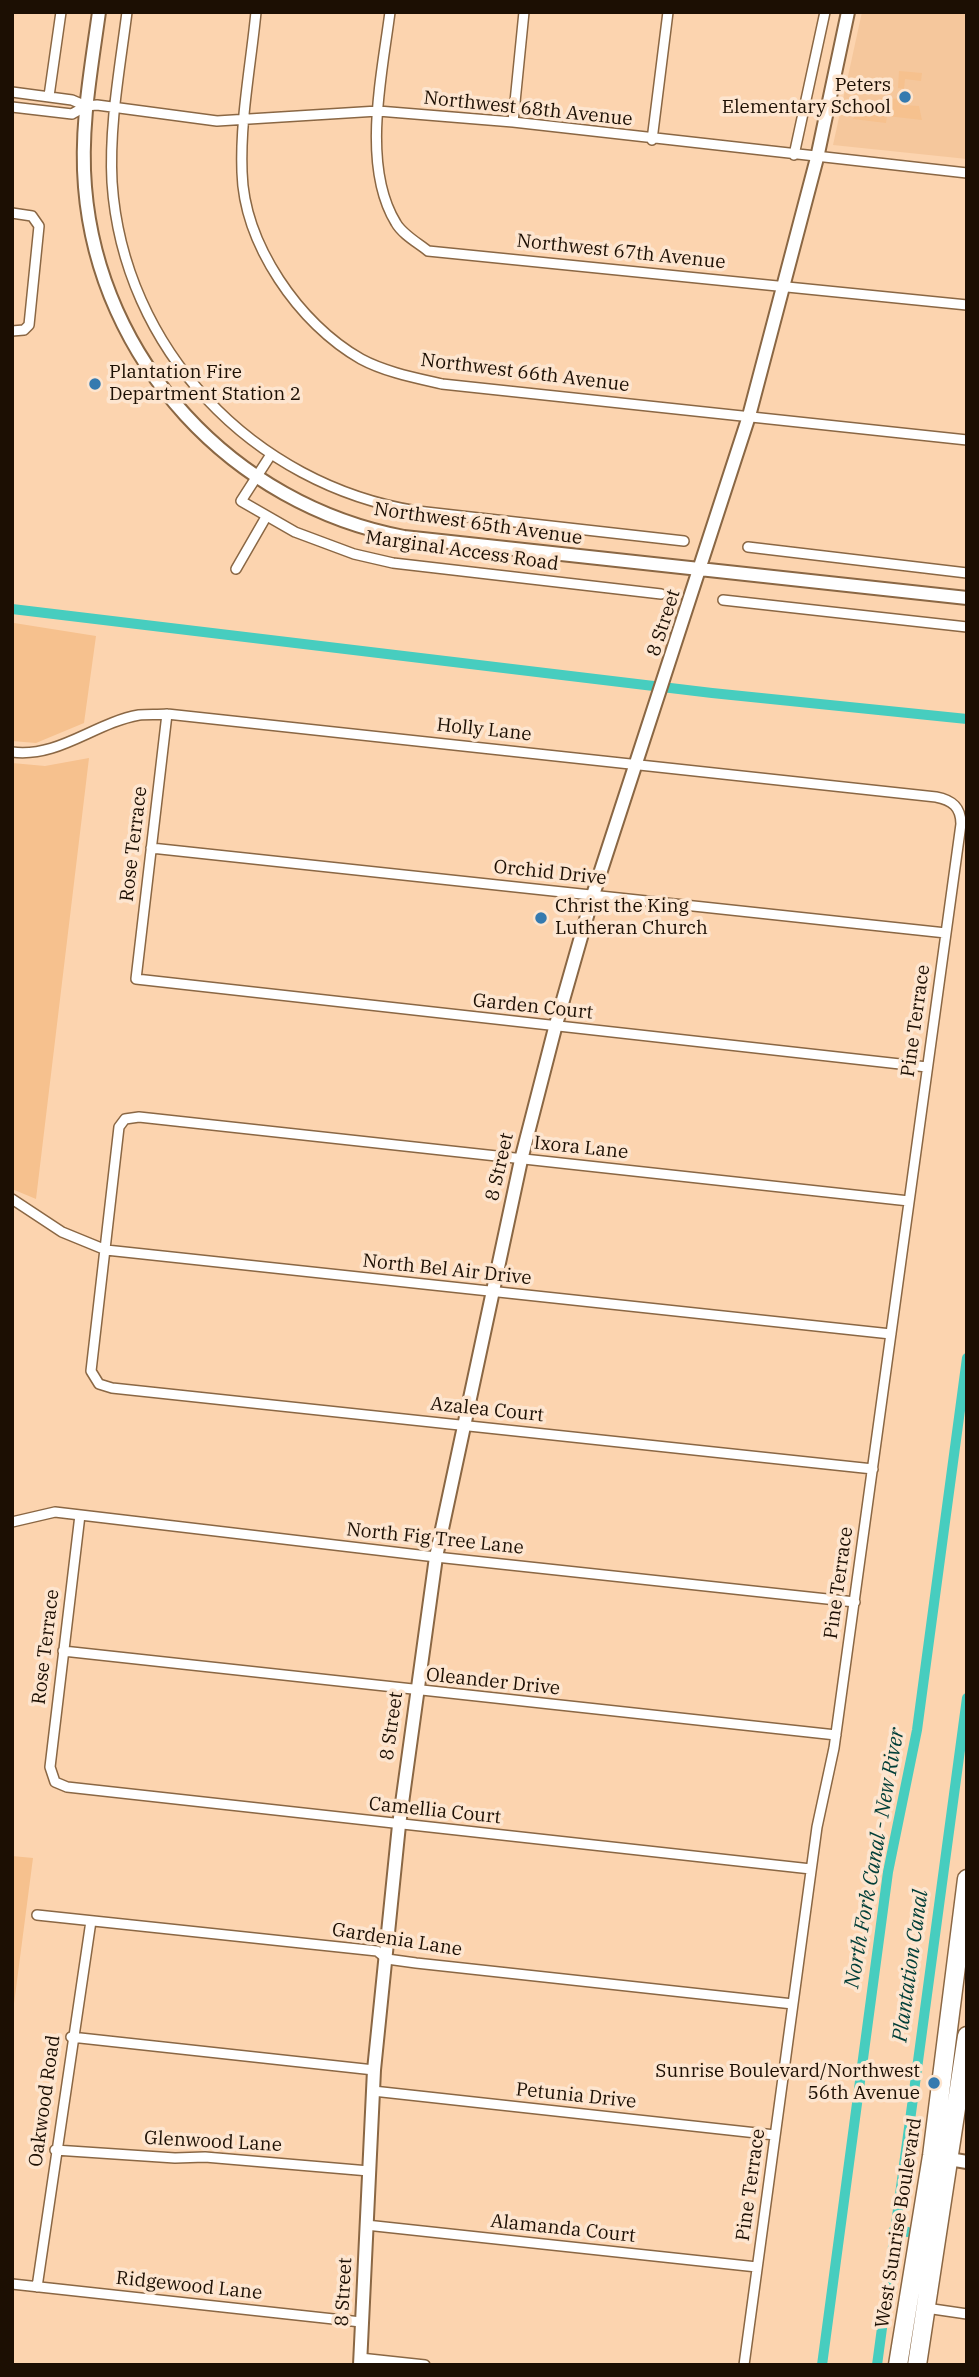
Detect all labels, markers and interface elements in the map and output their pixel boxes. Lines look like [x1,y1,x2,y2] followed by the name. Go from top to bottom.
[722,75,891,119] place label: Peters Elementary School
[422,87,634,131] street label: Northwest 68th Avenue
[897,89,913,105] marker: Peters Elementary School
[515,230,727,274] street label: Northwest 67th Avenue
[419,349,631,397] street label: Northwest 66th Avenue
[109,362,301,406] place label: Plantation Fire Department Station 2
[87,376,103,392] marker: Plantation Fire Department Station 2
[372,498,584,550] street label: Northwest 65th Avenue
[364,526,560,576] street label: Marginal Access Road
[642,587,686,659] street label: 8 Street
[435,714,533,746] street label: Holly Lane
[116,785,152,903] street label: Rose Terrace
[492,856,608,890] street label: Orchid Drive
[555,896,708,940] place label: Christ the King Lutheran Church
[533,910,549,926] marker: Christ the King Lutheran Church
[897,963,935,1079] street label: Pine Terrace
[472,989,594,1025] street label: Garden Court
[481,1131,519,1203] street label: 8 Street
[533,1132,629,1164] street label: Ixora Lane
[361,1250,533,1290] street label: North Bel Air Drive
[429,1393,545,1427] street label: Azalea Court
[345,1518,525,1560] street label: North Fig Tree Lane
[820,1525,858,1641] street label: Pine Terrace
[28,1588,64,1706] street label: Rose Terrace
[425,1664,561,1700] street label: Oleander Drive
[376,1690,408,1762] street label: 8 Street
[840,1726,910,1990] water label: North Fork Canal - New River
[368,1793,502,1829] street label: Camellia Court
[888,1888,934,2044] water label: Plantation Canal
[330,1918,464,1962] street label: Gardenia Lane
[24,2034,66,2168] street label: Oakwood Road
[655,2061,920,2105] place label: Sunrise Boulevard/Northwest 56th Avenue
[926,2075,942,2091] marker: Sunrise Boulevard/Northwest 56th Avenue
[515,2078,637,2114] street label: Petunia Drive
[871,2116,927,2330] street label: West Sunrise Boulevard
[144,2127,282,2157] street label: Glenwood Lane
[732,2127,770,2243] street label: Pine Terrace
[489,2210,637,2248] street label: Alamanda Court
[331,2257,357,2327] street label: 8 Street
[115,2267,263,2305] street label: Ridgewood Lane

